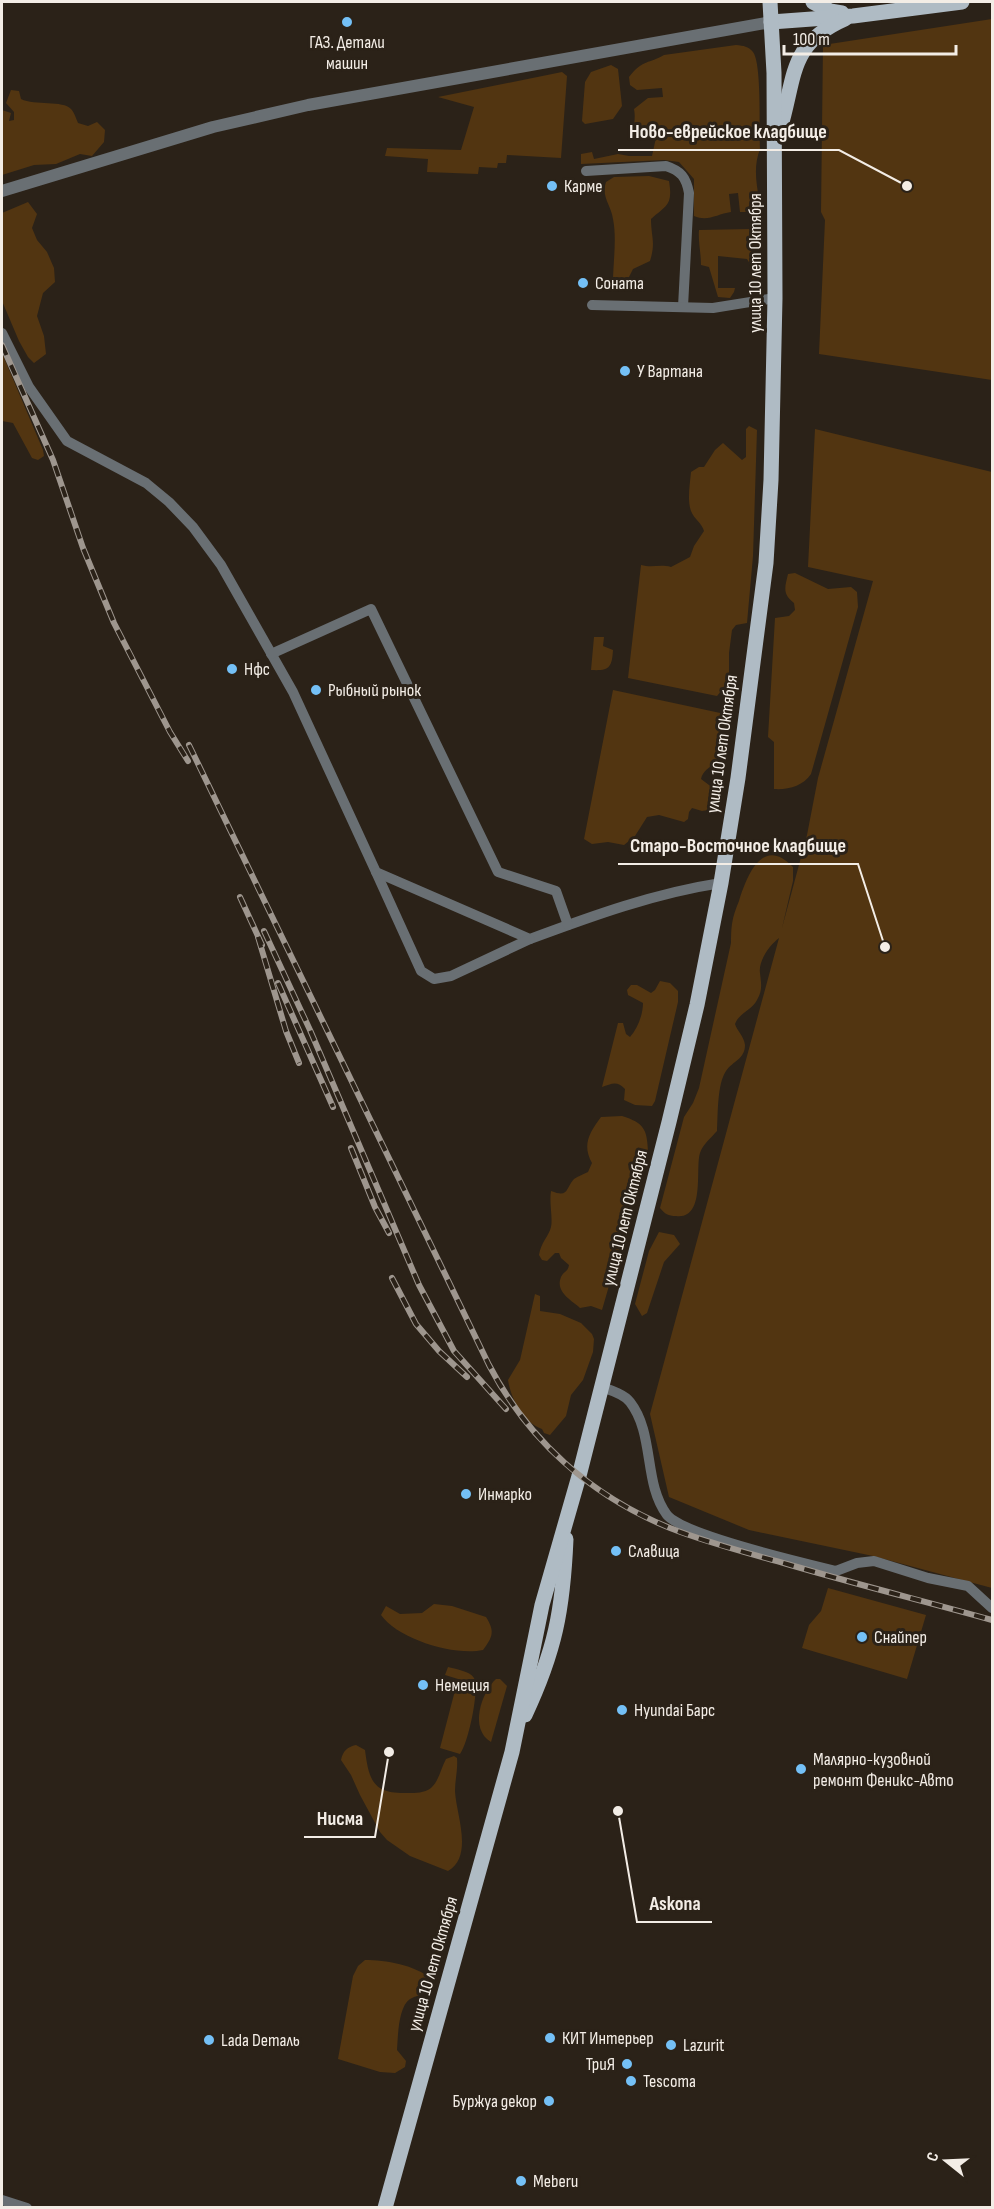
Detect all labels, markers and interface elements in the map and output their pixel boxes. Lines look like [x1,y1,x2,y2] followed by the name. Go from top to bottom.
[340,15,354,29] marker: ГАЗ. Детали машин
[784,18,956,56] scale bar
[793,29,830,50] text: 100 m
[309,32,385,74] place label: ГАЗ. Детали машин
[618,112,839,150] callout: Ново-еврейское кладбище
[629,120,827,144] text: Ново-еврейское кладбище
[564,176,602,197] place label: Карме
[545,179,559,193] marker: Карме
[745,193,766,333] street label: улица 10 лет Октября
[595,273,644,294] place label: Соната
[576,276,590,290] marker: Соната
[637,361,703,382] place label: У Вартана
[618,364,632,378] marker: У Вартана
[244,659,270,680] place label: Нфс
[225,662,239,676] marker: Нфс
[702,673,742,815] street label: улица 10 лет Октября
[328,680,421,701] place label: Рыбный рынок
[309,683,323,697] marker: Рыбный рынок
[618,826,858,864] callout: Старо-Восточное кладбище
[630,834,846,858] text: Старо-Восточное кладбище
[598,1148,652,1288] street label: улица 10 лет Октября
[478,1484,532,1505] place label: Инмарко
[459,1487,473,1501] marker: Инмарко
[628,1541,680,1562] place label: Славица
[609,1544,623,1558] marker: Славица
[874,1627,927,1648] place label: Снайпер
[855,1630,869,1644] marker: Снайпер
[435,1675,490,1696] place label: Немеция
[416,1678,430,1692] marker: Немеция
[634,1700,715,1721] place label: Hyundai Барс
[615,1703,629,1717] marker: Hyundai Барс
[813,1749,954,1791] place label: Малярно-кузовной ремонт Феникс-Авто
[794,1762,808,1776] marker: Малярно-кузовной ремонт Феникс-Авто
[304,1799,375,1837] callout: Нисма
[317,1807,363,1831] text: Нисма
[637,1884,712,1922] callout: Askona
[648,1892,701,1916] text: Askona
[404,1894,462,2034] street label: улица 10 лет Октября
[562,2028,654,2049] place label: КИТ Интерьер
[221,2030,300,2051] place label: Lada Dеталь
[543,2031,557,2045] marker: КИТ Интерьер
[202,2033,216,2047] marker: Lada Dеталь
[683,2035,725,2056] place label: Lazurit
[664,2038,678,2052] marker: Lazurit
[586,2054,615,2075] place label: ТриЯ
[620,2057,634,2071] marker: ТриЯ
[643,2071,696,2092] place label: Tescoma
[624,2074,638,2088] marker: Tescoma
[452,2091,537,2112] place label: Буржуа декор
[542,2094,556,2108] marker: Буржуа декор
[916,2131,976,2191] north arrow
[923,2150,943,2164] text: С
[533,2171,578,2192] place label: Meberu
[514,2174,528,2188] marker: Meberu

